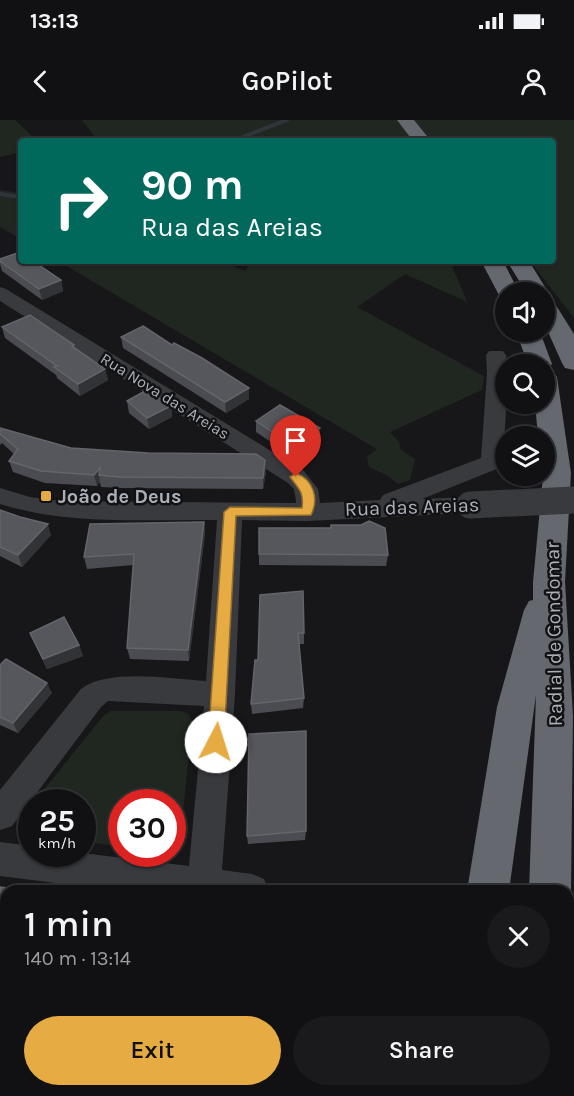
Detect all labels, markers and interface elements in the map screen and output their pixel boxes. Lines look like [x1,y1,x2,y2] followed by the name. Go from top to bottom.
[30,8,79,34] text: 13:13
[24,65,57,98] icon: back
[242,65,332,97] text: GoPilot
[517,65,550,98] icon: person
[141,160,244,210] text: 90 m
[42,162,120,240] icon: right
[141,211,323,243] text: Rua das Areias
[495,282,555,486] map controls
[495,282,555,342] button: sound
[97,349,233,443] street label: Rua Nova das Areias
[495,354,555,414] button: search
[270,415,321,477] pin
[279,424,312,457] icon: arrive
[495,426,555,486] button: layers
[58,485,182,508] place label: João de Deus
[39,489,53,503] marker: João de Deus
[344,493,480,521] street label: Rua das Areias
[541,541,567,727] street label: Radial de Gondomar
[184,710,248,774] position arrow
[108,789,186,867] speed limit sign: 30
[39,803,75,839] text: 25
[38,834,76,852] text: km/h
[24,903,113,945] text: 1 min
[487,905,550,968] button: close
[24,947,131,970] text: 140 m · 13:14
[24,1016,281,1085] button: Exit
[293,1016,550,1085] button: Share

